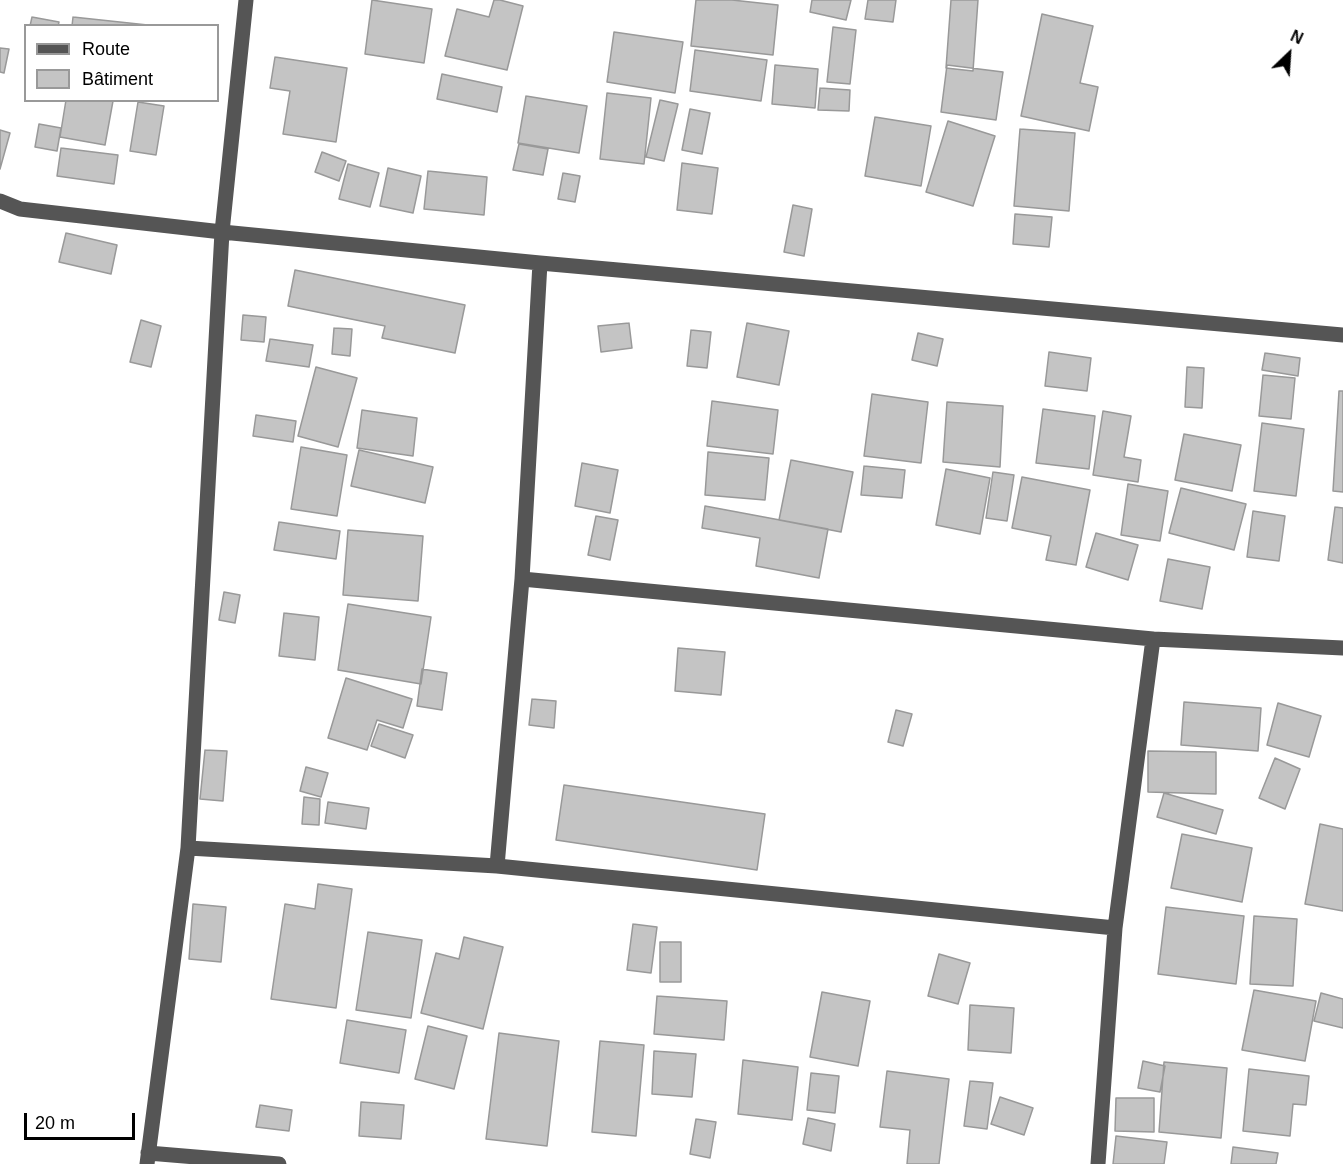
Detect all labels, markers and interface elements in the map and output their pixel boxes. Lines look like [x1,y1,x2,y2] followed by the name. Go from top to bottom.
[24,24,219,102] legend
[1259,24,1319,84] north arrow
[1288,27,1306,47] text: N
[82,39,130,59] text: Route
[82,69,153,89] text: Bâtiment
[27,1101,138,1139] scale bar
[35,1113,75,1133] text: 20 m

